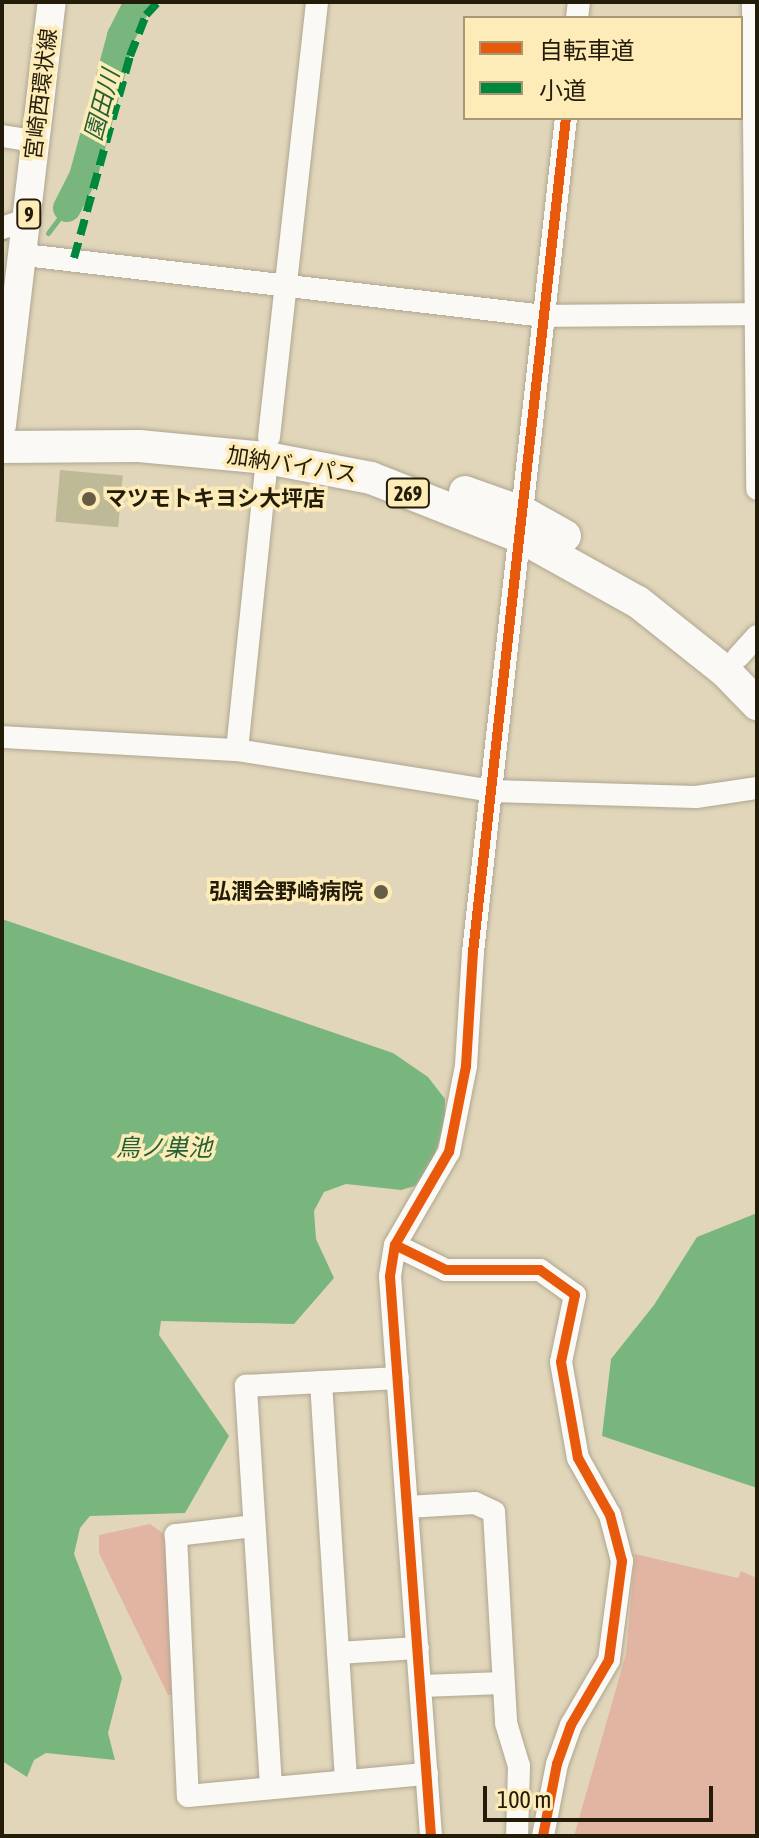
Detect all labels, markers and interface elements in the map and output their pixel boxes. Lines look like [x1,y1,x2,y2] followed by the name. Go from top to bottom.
[463,16,743,120] legend
[20,27,62,161] street label: 宮崎西環状線
[539,37,635,64] text: 自転車道
[79,66,125,144] water label: 園田川
[539,77,587,104] text: 小道
[15,198,43,230] road number: 9
[225,442,359,488] street label: 加納バイパス
[384,477,432,509] road number: 269
[105,486,325,512] place label: マツモトキヨシ大坪店
[80,490,98,508] marker: マツモトキヨシ大坪店
[209,879,363,905] place label: 弘潤会野崎病院
[370,881,392,903] marker: 弘潤会野崎病院
[116,1134,212,1162] water label: 鳥ノ巣池
[487,1770,717,1820] scale bar
[497,1786,551,1813] text: 100 m

